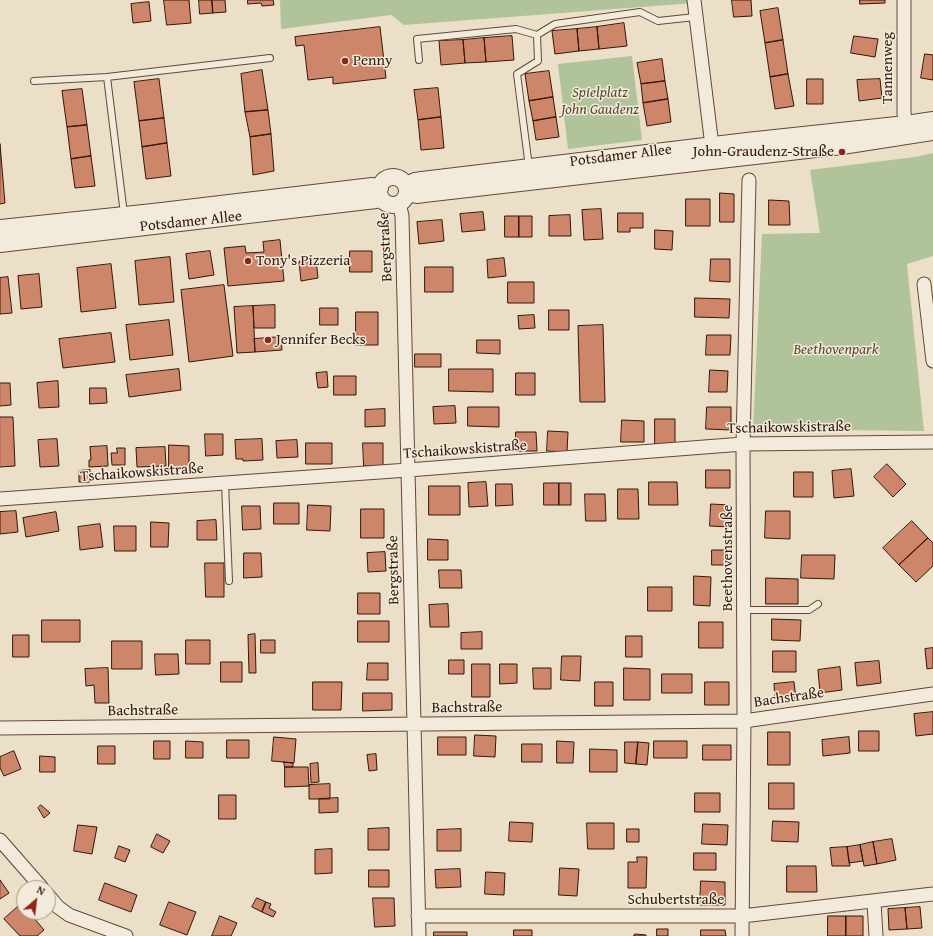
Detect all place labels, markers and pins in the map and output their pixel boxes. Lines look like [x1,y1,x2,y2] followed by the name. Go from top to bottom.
[353,52,392,70] place label: Penny
[340,56,350,66] marker: Penny
[693,143,834,161] place label: John-Graudenz-Straße
[837,147,847,157] marker: John-Graudenz-Straße
[256,252,350,270] place label: Tony's Pizzeria
[243,256,253,266] marker: Tony's Pizzeria
[276,331,366,349] place label: Jennifer Becks
[263,335,273,345] marker: Jennifer Becks

